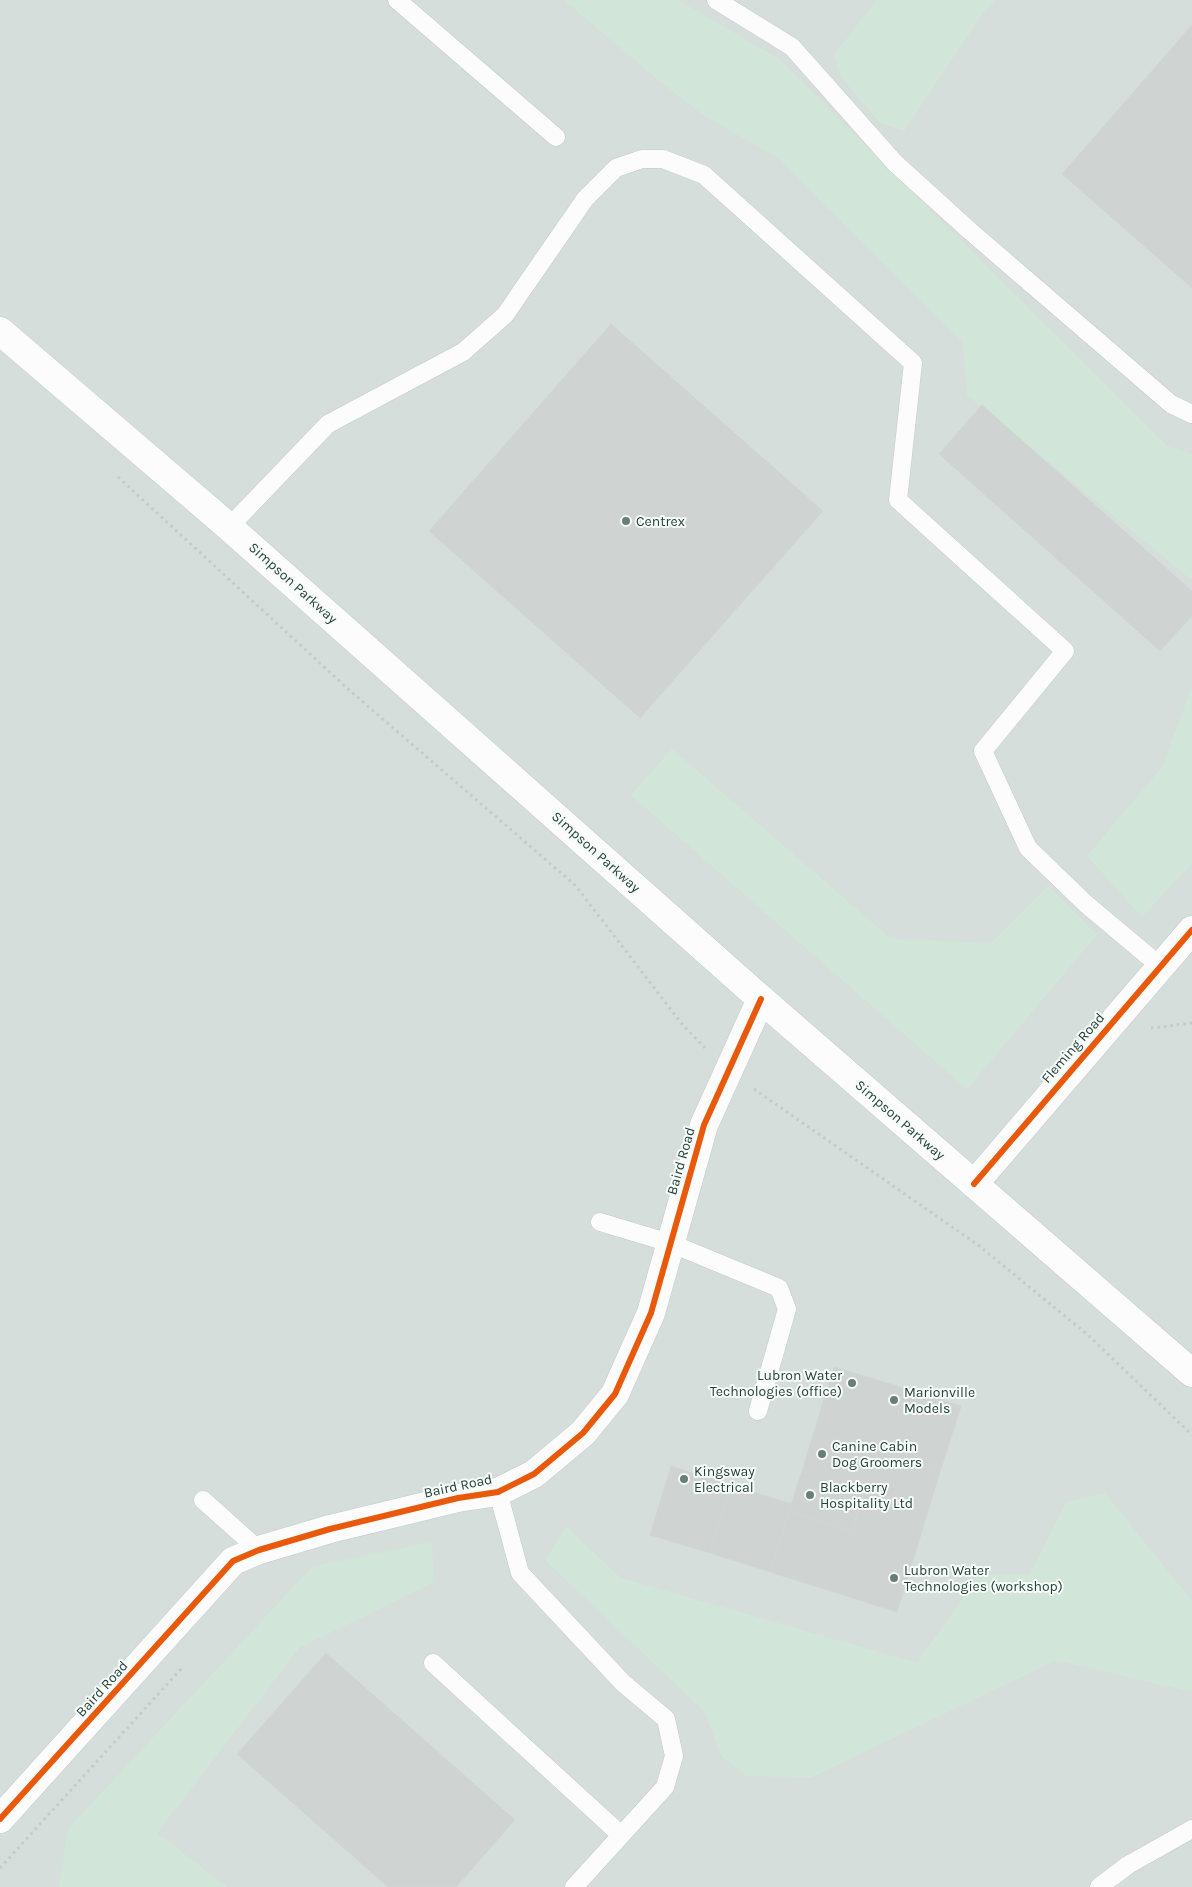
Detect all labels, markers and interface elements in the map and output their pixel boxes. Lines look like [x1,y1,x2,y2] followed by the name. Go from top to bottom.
[636,513,685,530] place label: Centrex
[620,515,632,527] marker: Centrex
[245,539,341,628] street label: Simpson Parkway
[548,808,644,897] street label: Simpson Parkway
[1038,1009,1108,1087] street label: Fleming Road
[852,1076,949,1164] street label: Simpson Parkway
[663,1125,699,1197] street label: Baird Road
[710,1367,843,1400] place label: Lubron Water Technologies (office)
[846,1377,858,1389] marker: Lubron Water Technologies (office)
[904,1384,975,1417] place label: Marionville Models
[888,1394,900,1406] marker: Marionville Models
[832,1438,922,1471] place label: Canine Cabin Dog Groomers
[816,1448,828,1460] marker: Canine Cabin Dog Groomers
[694,1463,755,1496] place label: Kingsway Electrical
[422,1470,494,1502] street label: Baird Road
[678,1473,690,1485] marker: Kingsway Electrical
[820,1479,913,1512] place label: Blackberry Hospitality Ltd
[804,1489,816,1501] marker: Blackberry Hospitality Ltd
[904,1562,1063,1595] place label: Lubron Water Technologies (workshop)
[888,1572,900,1584] marker: Lubron Water Technologies (workshop)
[72,1657,132,1721] street label: Baird Road

